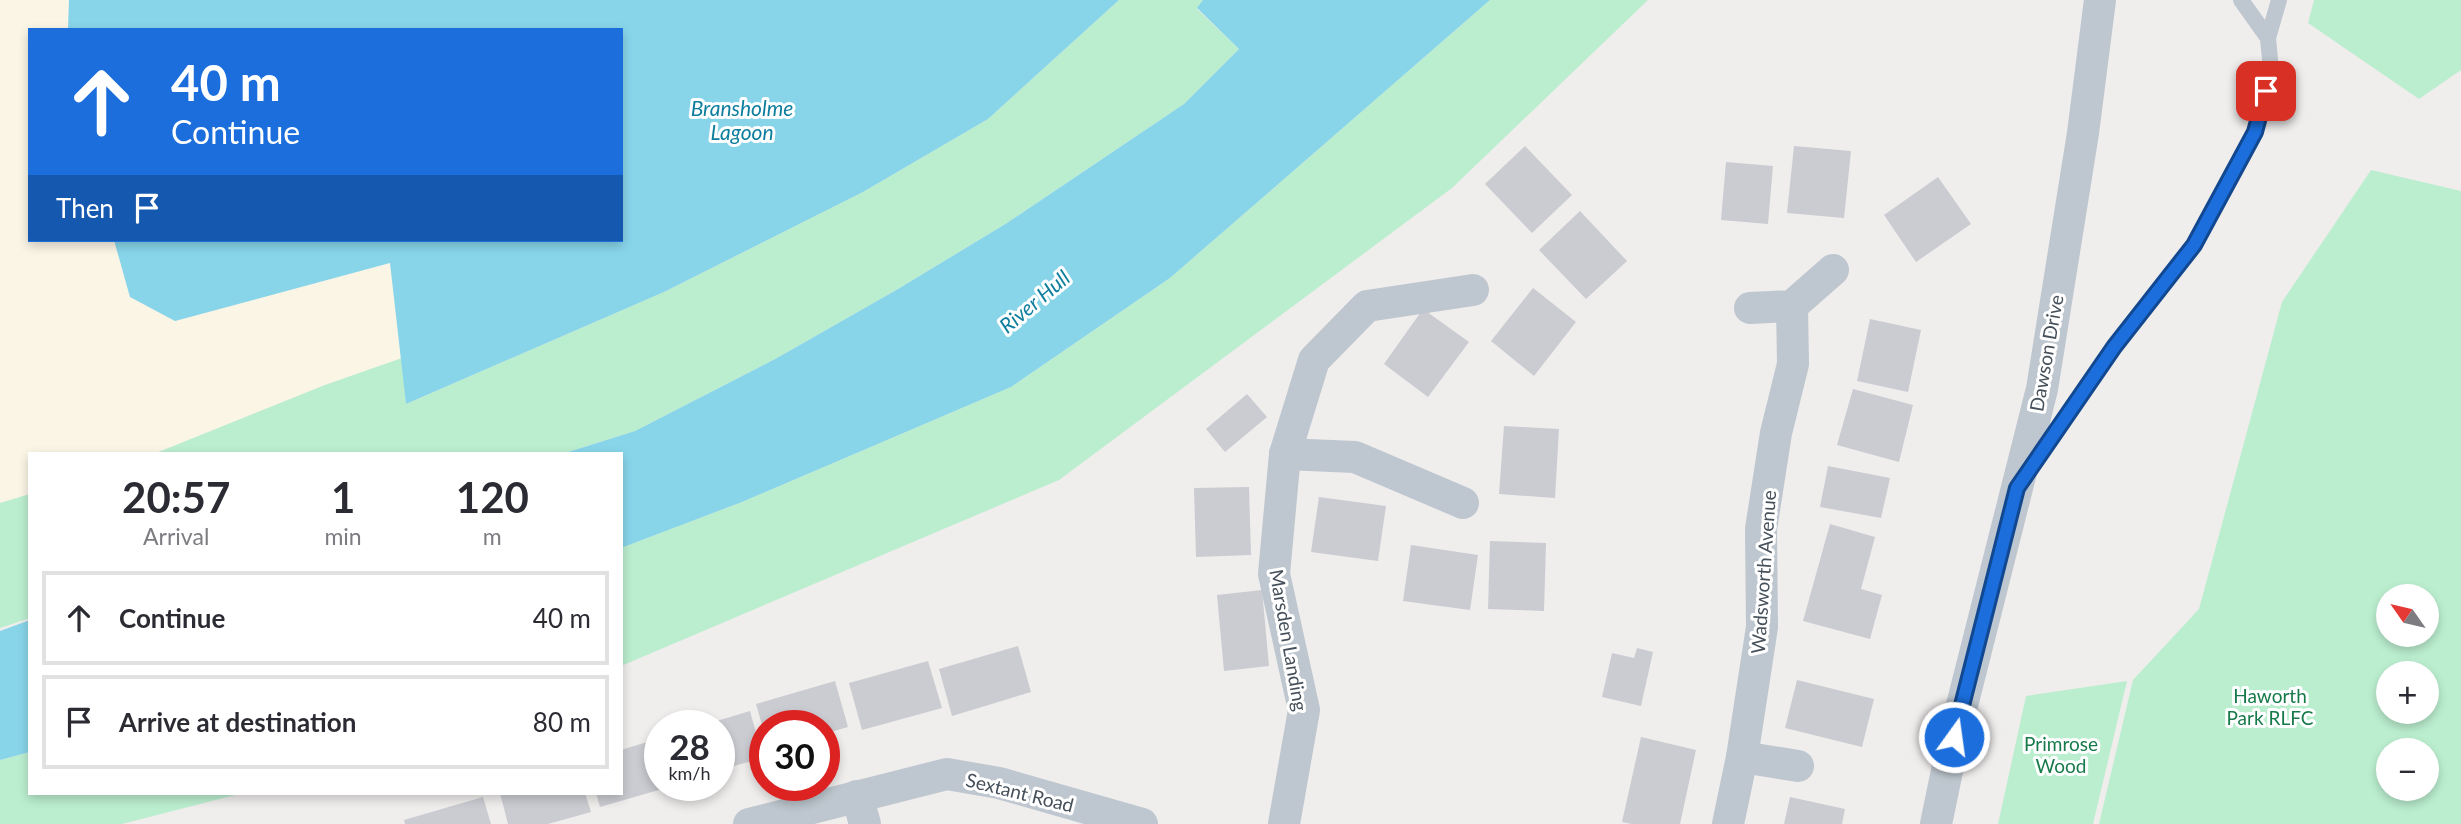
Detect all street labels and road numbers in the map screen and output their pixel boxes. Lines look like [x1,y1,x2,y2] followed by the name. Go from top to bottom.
[2024,293,2068,413] street label: Dawson Drive
[1746,489,1780,655] street label: Wadsworth Avenue
[1265,567,1313,713] street label: Marsden Landing
[964,768,1076,816] street label: Sextant Road

